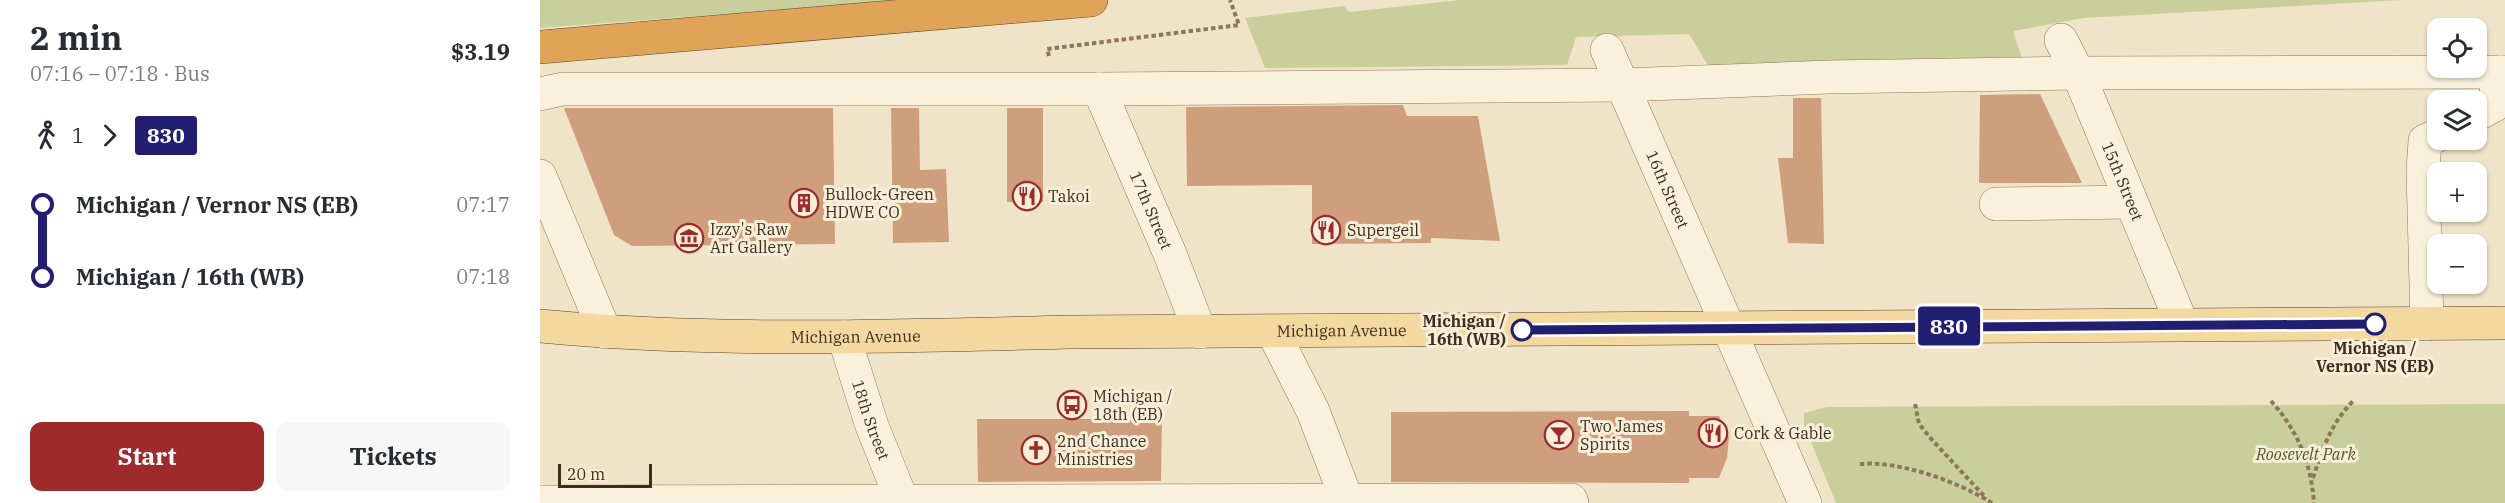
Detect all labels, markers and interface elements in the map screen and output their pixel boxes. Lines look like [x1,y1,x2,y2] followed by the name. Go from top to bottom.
[30,16,122,59] text: 2 min
[2427,18,2487,294] map controls
[2427,18,2487,78] button: locate
[451,37,510,66] text: $3.19
[30,60,210,87] text: 07:16 – 07:18 · Bus
[2427,90,2487,150] button: layers
[30,119,63,152] icon: walk
[93,119,126,152] icon: forward
[147,121,185,149] text: 830
[72,122,84,149] text: 1
[2098,139,2148,224] street label: 15th Street
[1642,147,1694,232] street label: 16th Street
[2427,162,2487,222] button: +
[1125,168,1177,253] street label: 17th Street
[1011,180,1043,212] restaurant icon: Takoi
[825,184,934,222] place label: Bullock-Green HDWE CO
[1048,186,1090,206] place label: Takoi
[788,187,820,219] building icon: Bullock-Green HDWE CO
[76,190,358,219] text: Michigan / Vernor NS (EB)
[456,191,510,218] text: 07:17
[1310,214,1342,246] restaurant icon: Supergeil
[710,219,793,257] place label: Izzy's Raw Art Gallery
[1347,220,1419,240] place label: Supergeil
[673,222,705,254] museum icon: Izzy's Raw Art Gallery
[2427,234,2487,294] button: −
[76,262,304,291] text: Michigan / 16th (WB)
[456,263,510,290] text: 07:18
[1914,306,1984,346] line badge: 830
[1423,311,1506,349] place label: Michigan / 16th (WB)
[1930,312,1968,340] text: 830
[2364,313,2386,335] marker: Michigan / Vernor NS (EB)
[1511,319,1533,341] marker: Michigan / 16th (WB)
[1277,320,1407,341] street label: Michigan Avenue
[791,325,921,347] street label: Michigan Avenue
[2316,338,2434,376] place label: Michigan / Vernor NS (EB)
[848,377,895,463] street label: 18th Street
[1093,386,1173,424] place label: Michigan / 18th (EB)
[1056,389,1088,421] bus stop icon: Michigan / 18th (EB)
[1580,416,1663,454] place label: Two James Spirits
[1697,417,1729,449] restaurant icon: Cork & Gable
[1543,419,1575,451] bar icon: Two James Spirits
[30,422,264,491] button: Start
[276,422,510,491] button: Tickets
[1734,423,1832,443] place label: Cork & Gable
[1057,431,1146,469] place label: 2nd Chance Ministries
[1020,434,1052,466] church icon: 2nd Chance Ministries
[2255,444,2356,464] park label: Roosevelt Park
[558,461,652,488] scale bar
[567,464,605,484] text: 20 m

